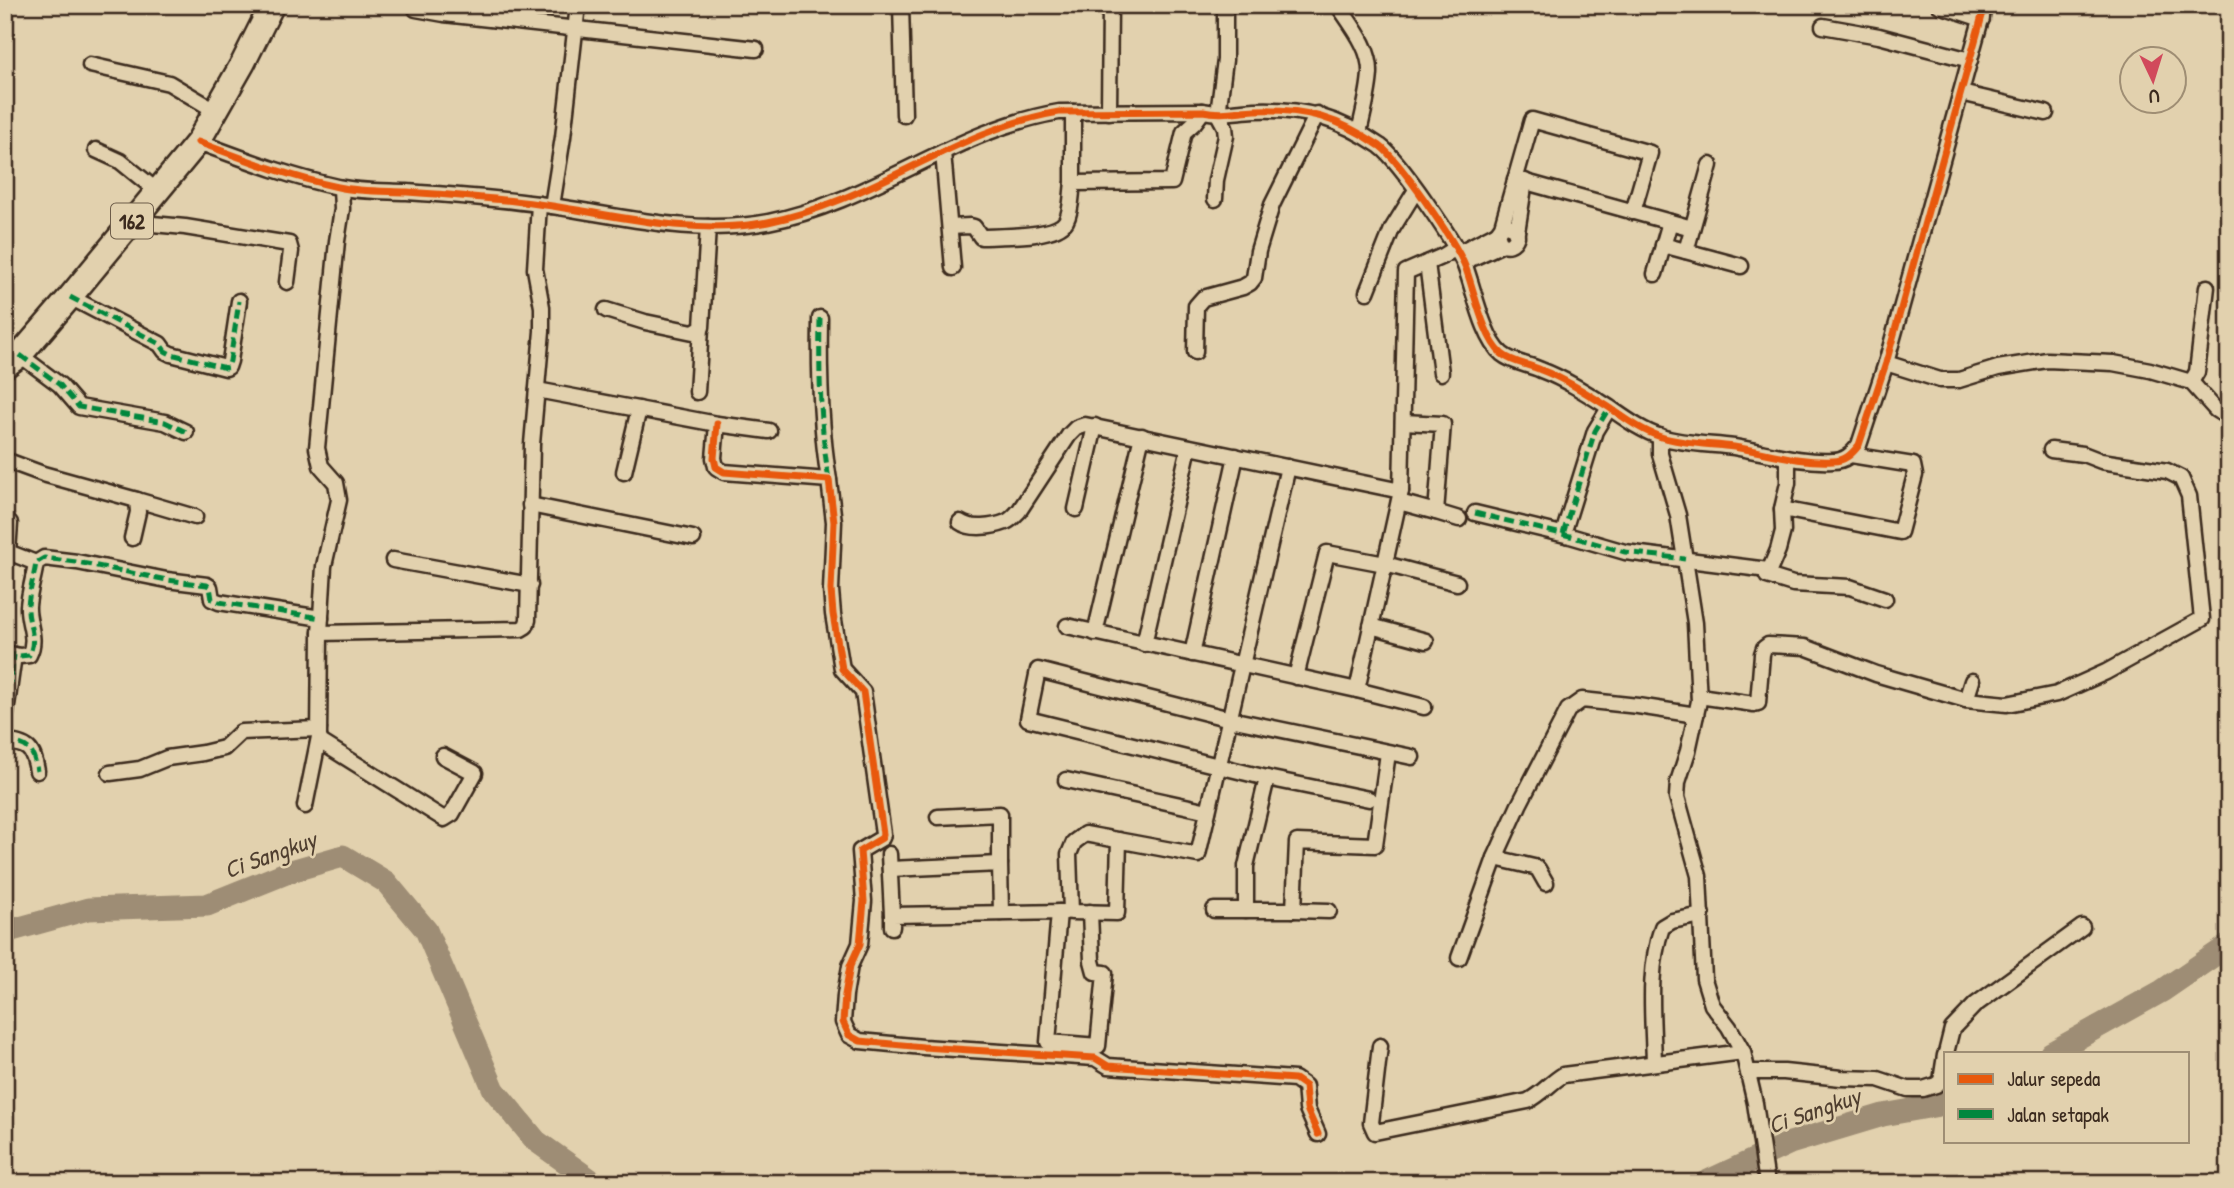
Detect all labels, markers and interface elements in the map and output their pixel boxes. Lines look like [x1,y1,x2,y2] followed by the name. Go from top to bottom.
[2118,46,2188,116] north arrow
[2148,84,2160,110] text: U
[111,204,153,238] road number: 162
[220,822,323,886] water label: Ci Sangkuy
[1944,1052,2188,1142] legend
[2007,1064,2100,1093] text: Jalur sepeda
[1764,1078,1867,1142] water label: Ci Sangkuy
[2007,1100,2109,1129] text: Jalan setapak

